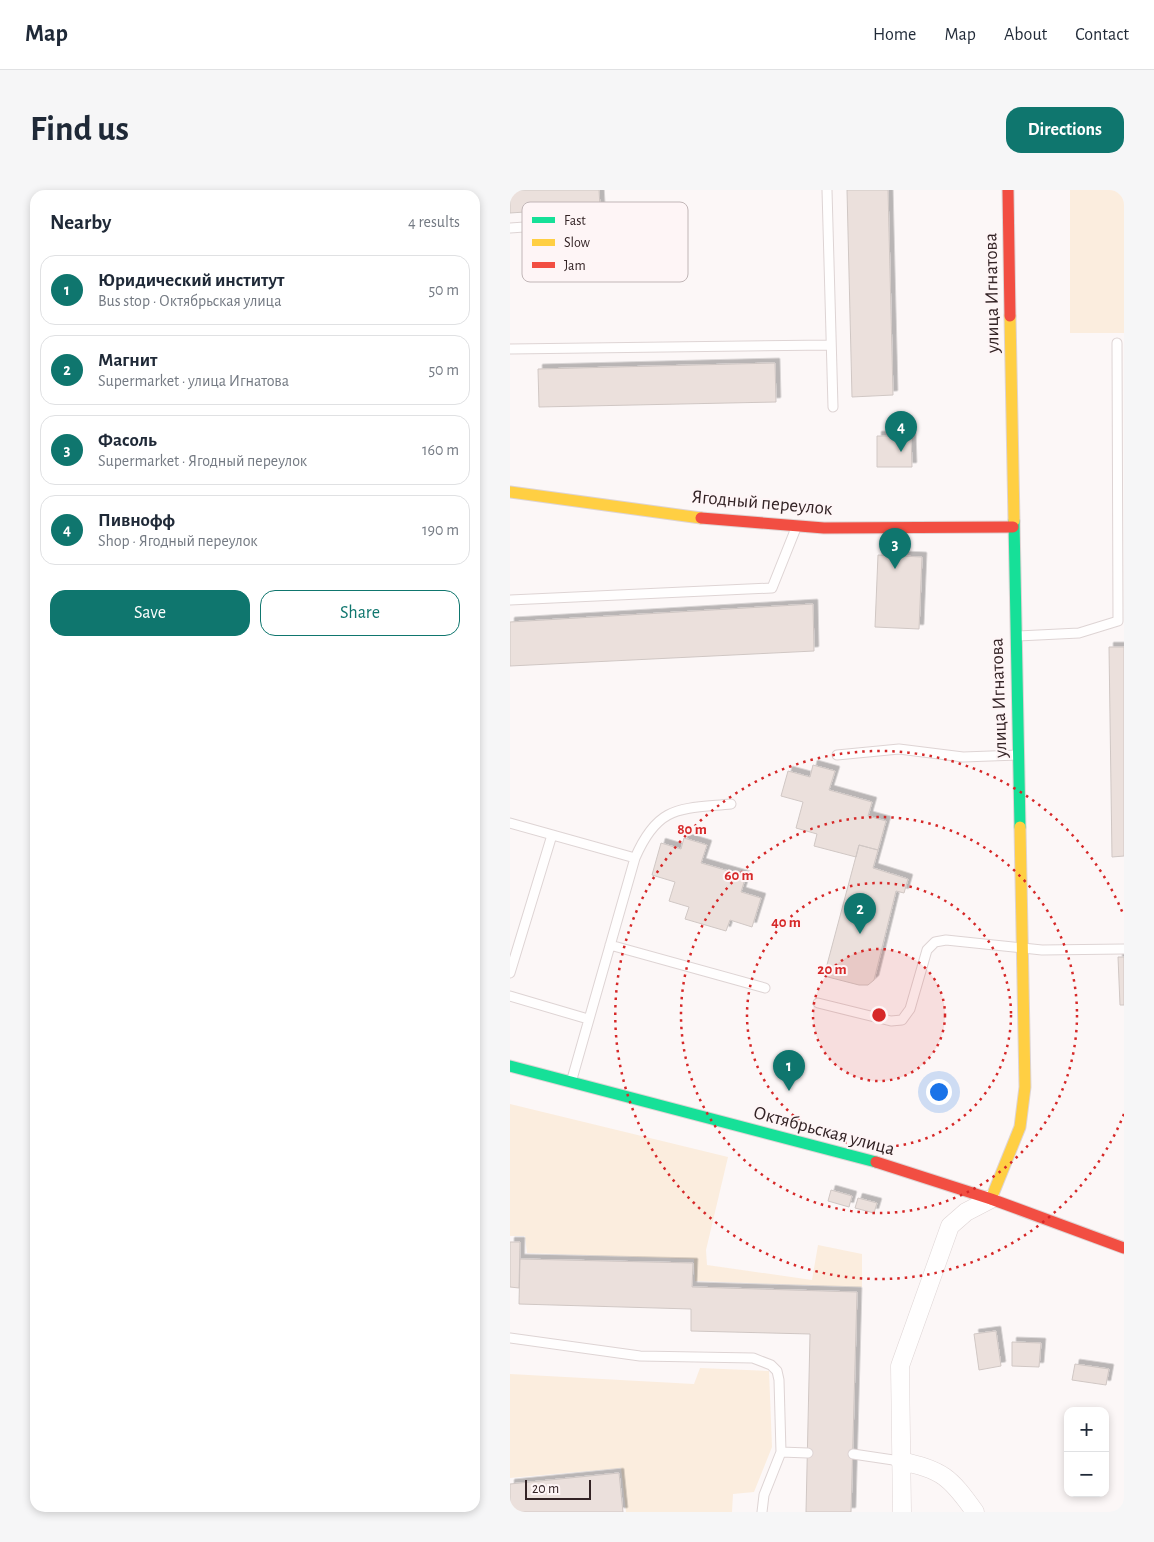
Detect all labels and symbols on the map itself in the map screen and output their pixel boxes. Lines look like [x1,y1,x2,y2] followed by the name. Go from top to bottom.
[522,202,688,282] legend
[564,214,586,228] text: Fast
[981,233,1003,354] street label: улица Игнатова
[564,236,591,250] text: Slow
[564,259,586,273] text: Jam
[885,411,917,452] pin: 4
[691,487,833,519] street label: Ягодный переулок
[879,528,911,569] pin: 3
[987,637,1011,759] street label: улица Игнатова
[677,822,707,837] text: 80 m
[724,868,754,883] text: 60 m
[844,893,876,934] pin: 2
[771,915,801,930] text: 40 m
[817,962,847,977] text: 20 m
[870,1006,888,1024] centre of rings
[773,1050,805,1091] pin: 1
[926,1079,952,1105] your location
[751,1103,897,1159] street label: Октябрьская улица
[525,1477,591,1500] scale bar

